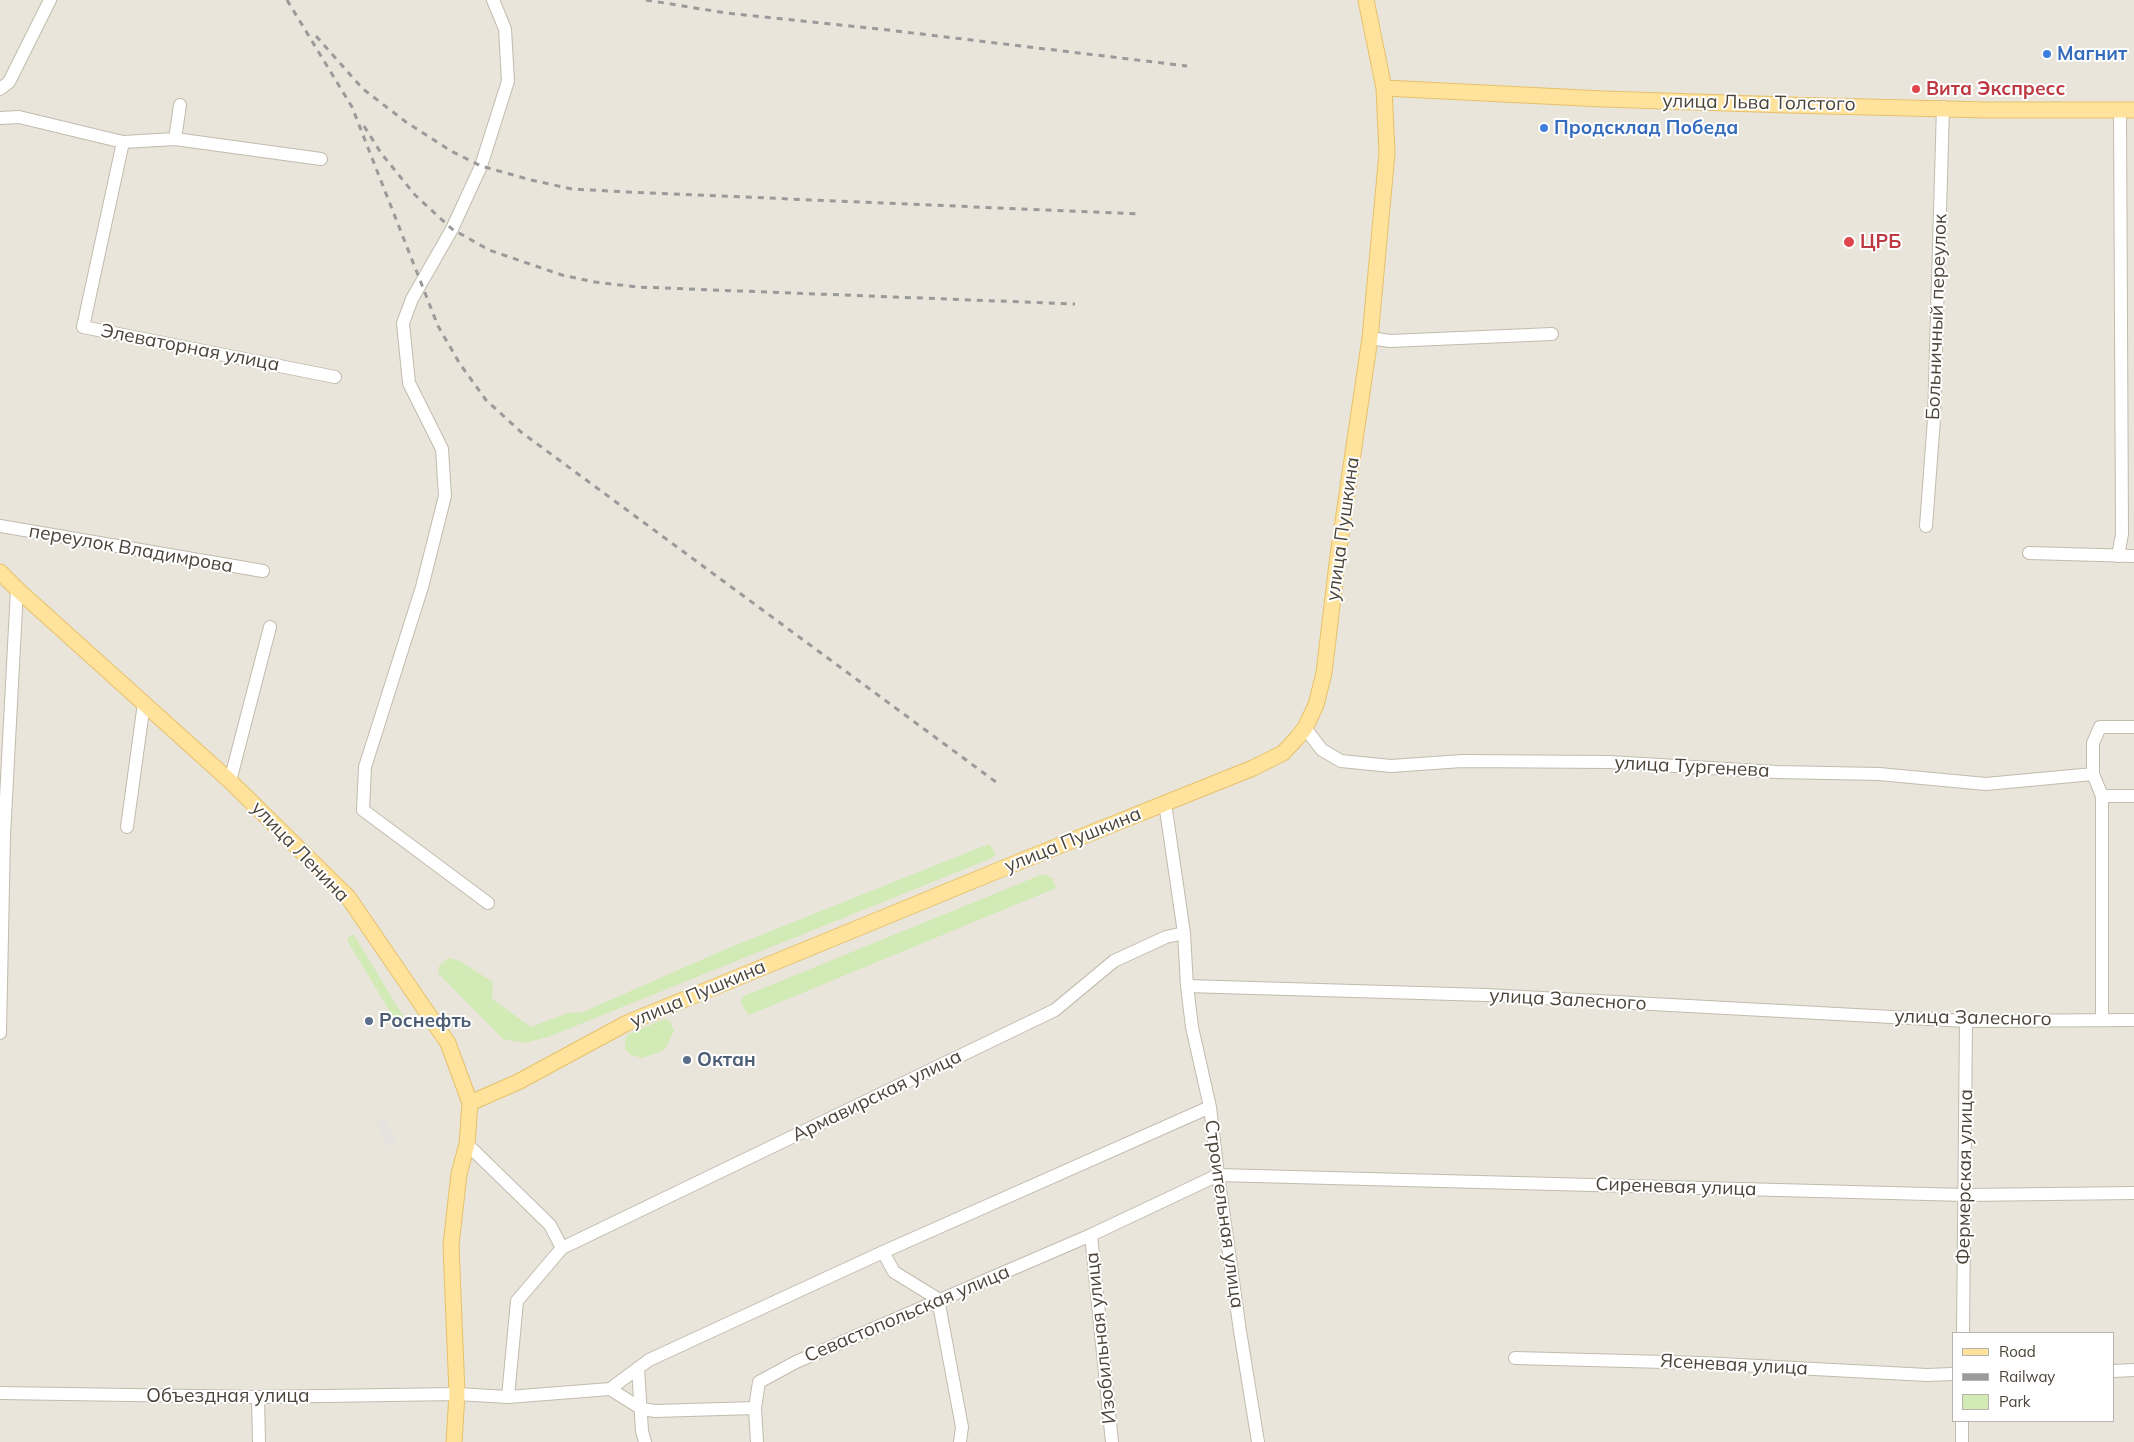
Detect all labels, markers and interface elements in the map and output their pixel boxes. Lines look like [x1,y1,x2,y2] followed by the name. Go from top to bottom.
[2057,43,2127,65] place label: Магнит
[2041,48,2053,60] marker: Магнит
[1926,78,2065,100] place label: Вита Экспресс
[1910,83,1922,95] marker: Вита Экспресс
[1662,90,1856,116] street label: улица Льва Толстого
[1554,117,1738,139] place label: Продсклад Победа
[1538,122,1550,134] marker: Продсклад Победа
[1922,213,1952,421] street label: Больничный переулок
[1860,231,1901,253] place label: ЦРБ
[1842,235,1856,249] marker: ЦРБ
[99,319,281,377] street label: Элеваторная улица
[1322,456,1364,602] street label: улица Пушкина
[27,520,235,578] street label: переулок Владимрова
[1614,752,1770,782] street label: улица Тургенева
[246,797,354,907] street label: улица Ленина
[1001,802,1145,878] street label: улица Пушкина
[627,955,769,1033] street label: улица Пушкина
[1489,984,1647,1016] street label: улица Залесного
[1894,1005,2052,1031] street label: улица Залесного
[379,1010,471,1032] place label: Роснефть
[363,1015,375,1027] marker: Роснефть
[789,1045,965,1147] street label: Армавирская улица
[697,1049,756,1071] place label: Октан
[681,1054,693,1066] marker: Октан
[1952,1089,1978,1265] street label: Фермерская улица
[1199,1118,1249,1310] street label: Строительная улица
[1595,1173,1757,1201] street label: Сиреневая улица
[1081,1251,1121,1425] street label: Изобильная улица
[801,1260,1013,1368] street label: Севастопольская улица
[1952,1332,2114,1422] legend
[1999,1342,2036,1361] text: Road
[1659,1350,1809,1380] street label: Ясеневая улица
[1999,1367,2055,1386] text: Railway
[146,1385,310,1407] street label: Объездная улица
[1999,1392,2031,1411] text: Park

